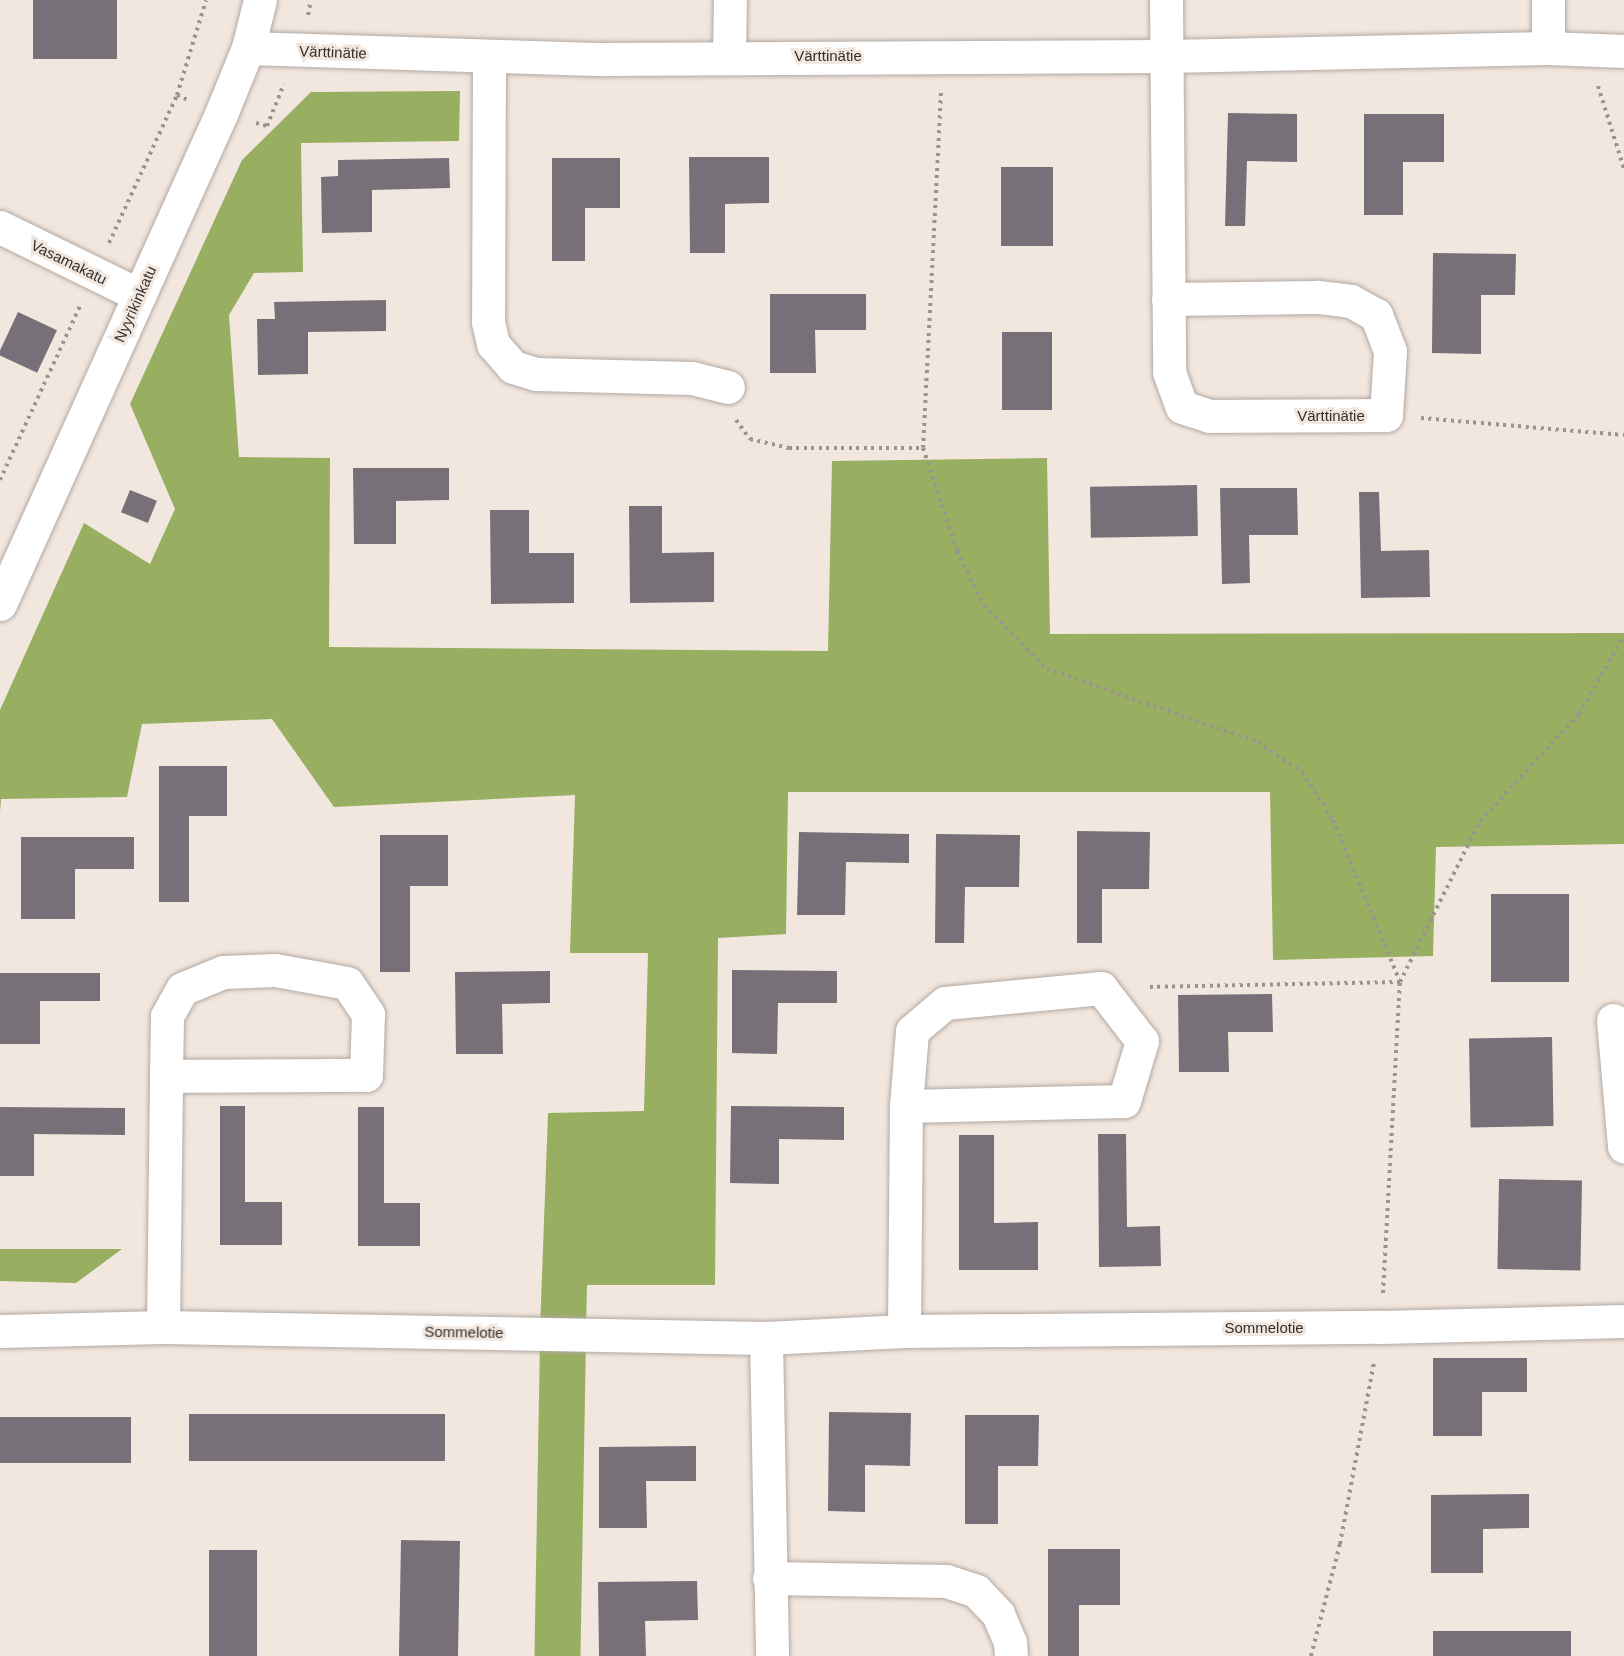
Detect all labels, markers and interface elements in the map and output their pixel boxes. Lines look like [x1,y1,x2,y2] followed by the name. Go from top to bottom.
[299,42,367,62] street label: Värttinätie
[794,47,862,65] street label: Värttinätie
[28,236,110,288] street label: Vasamakatu
[110,263,160,345] street label: Nyyrikinkatu
[1297,407,1365,425] street label: Värttinätie
[1224,1319,1304,1337] street label: Sommelotie
[424,1322,504,1342] street label: Sommelotie

